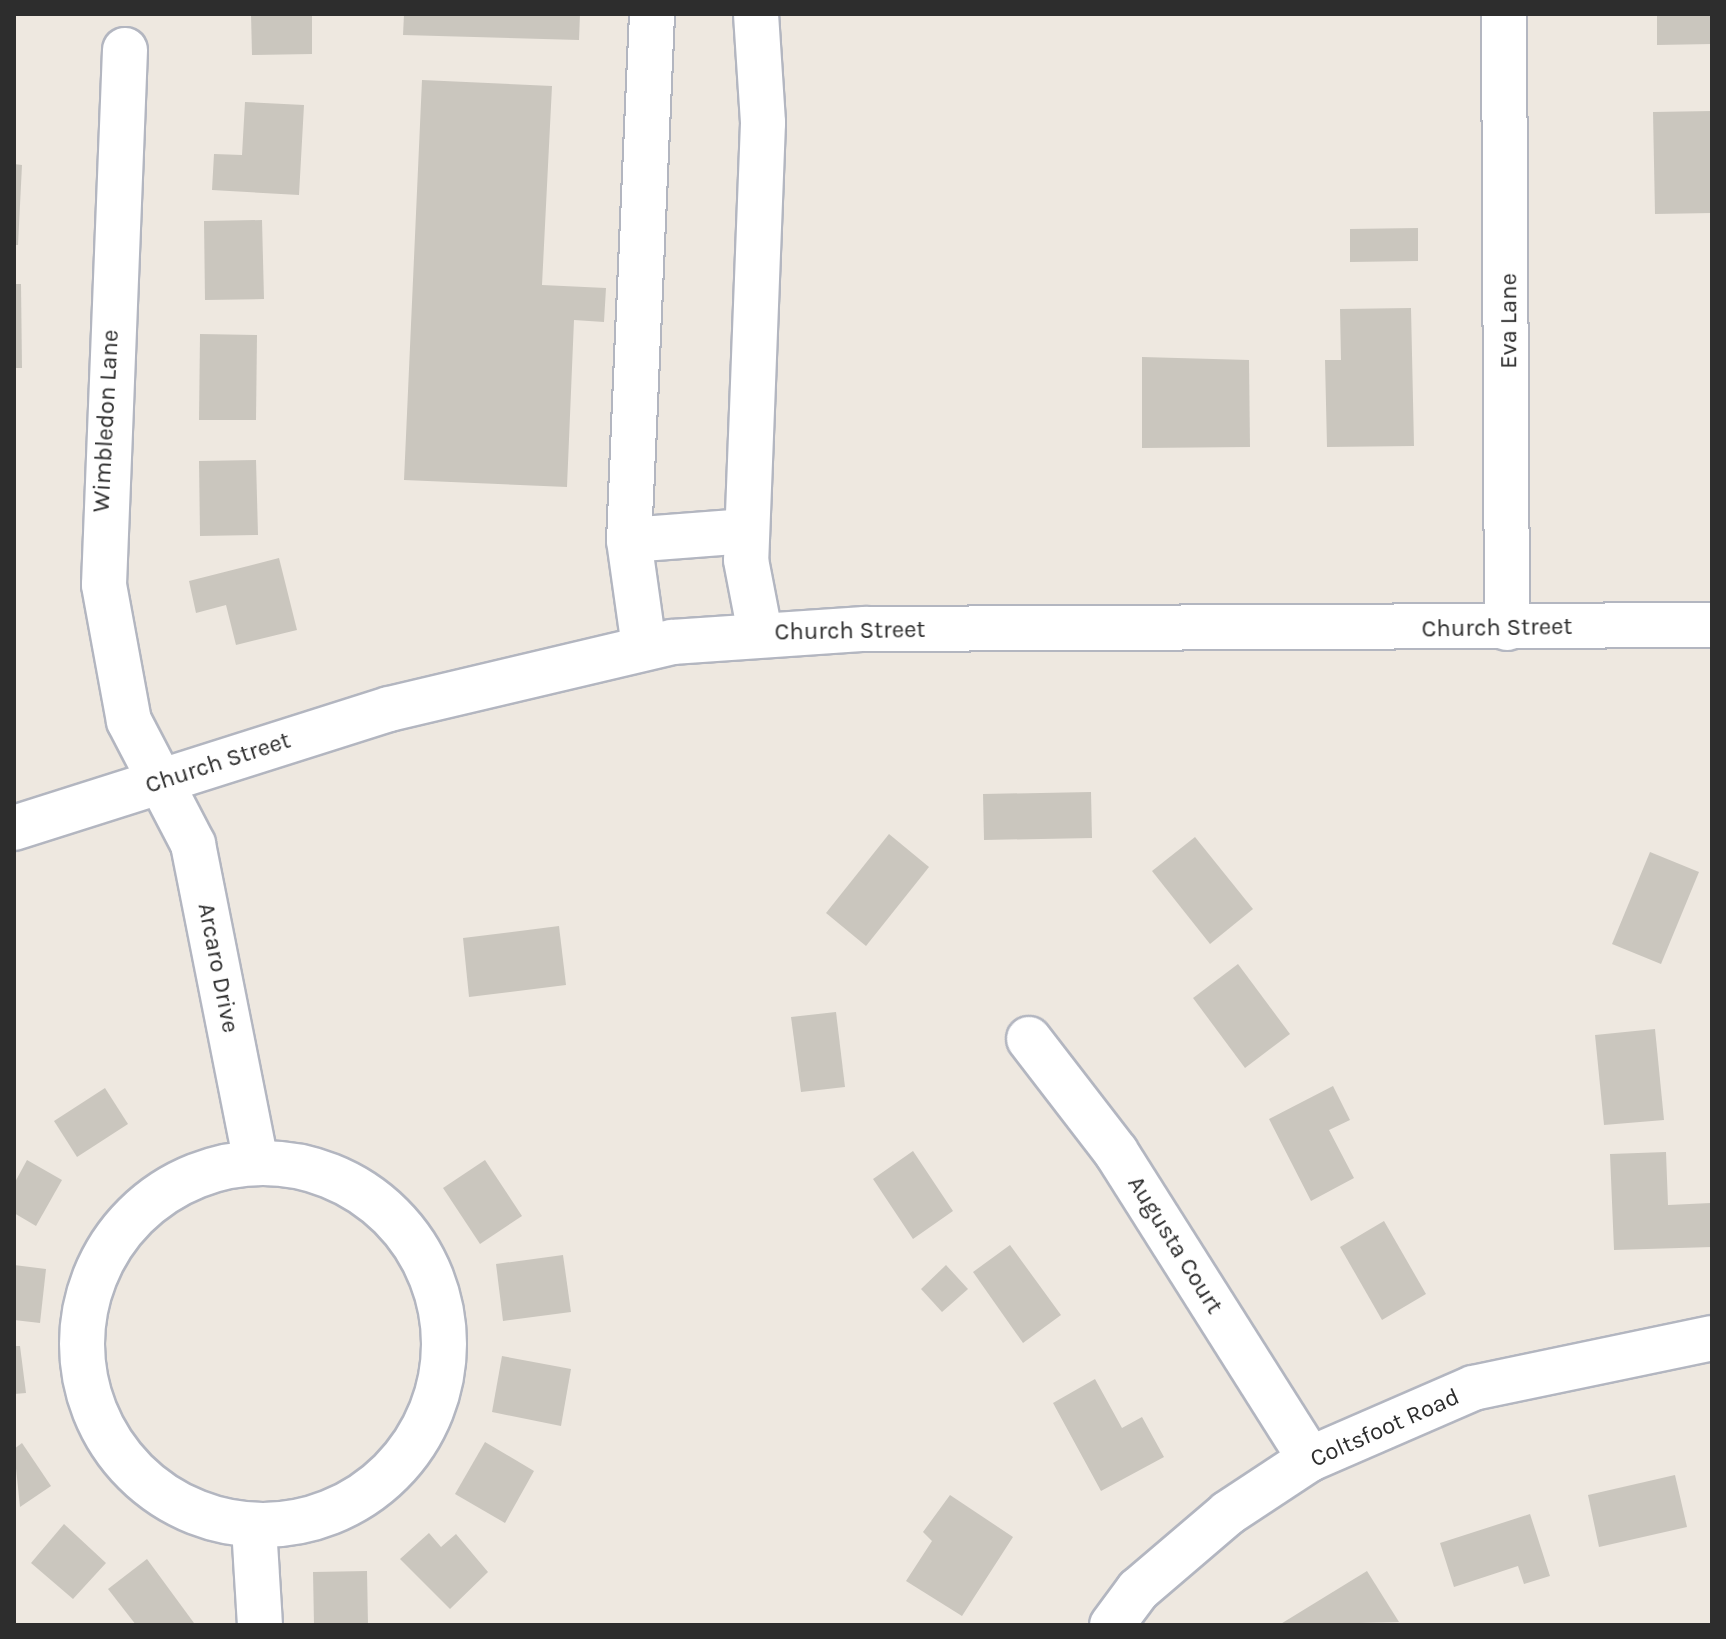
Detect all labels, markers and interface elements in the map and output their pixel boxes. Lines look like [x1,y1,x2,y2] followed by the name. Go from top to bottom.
[1495,273,1523,369] street label: Eva Lane
[87,329,125,513] street label: Wimbledon Lane
[1421,612,1573,644] street label: Church Street
[774,615,926,647] street label: Church Street
[142,726,294,800] street label: Church Street
[191,901,245,1035] street label: Arcaro Drive
[1121,1171,1229,1319] street label: Augusta Court
[1306,1382,1464,1474] street label: Coltsfoot Road

